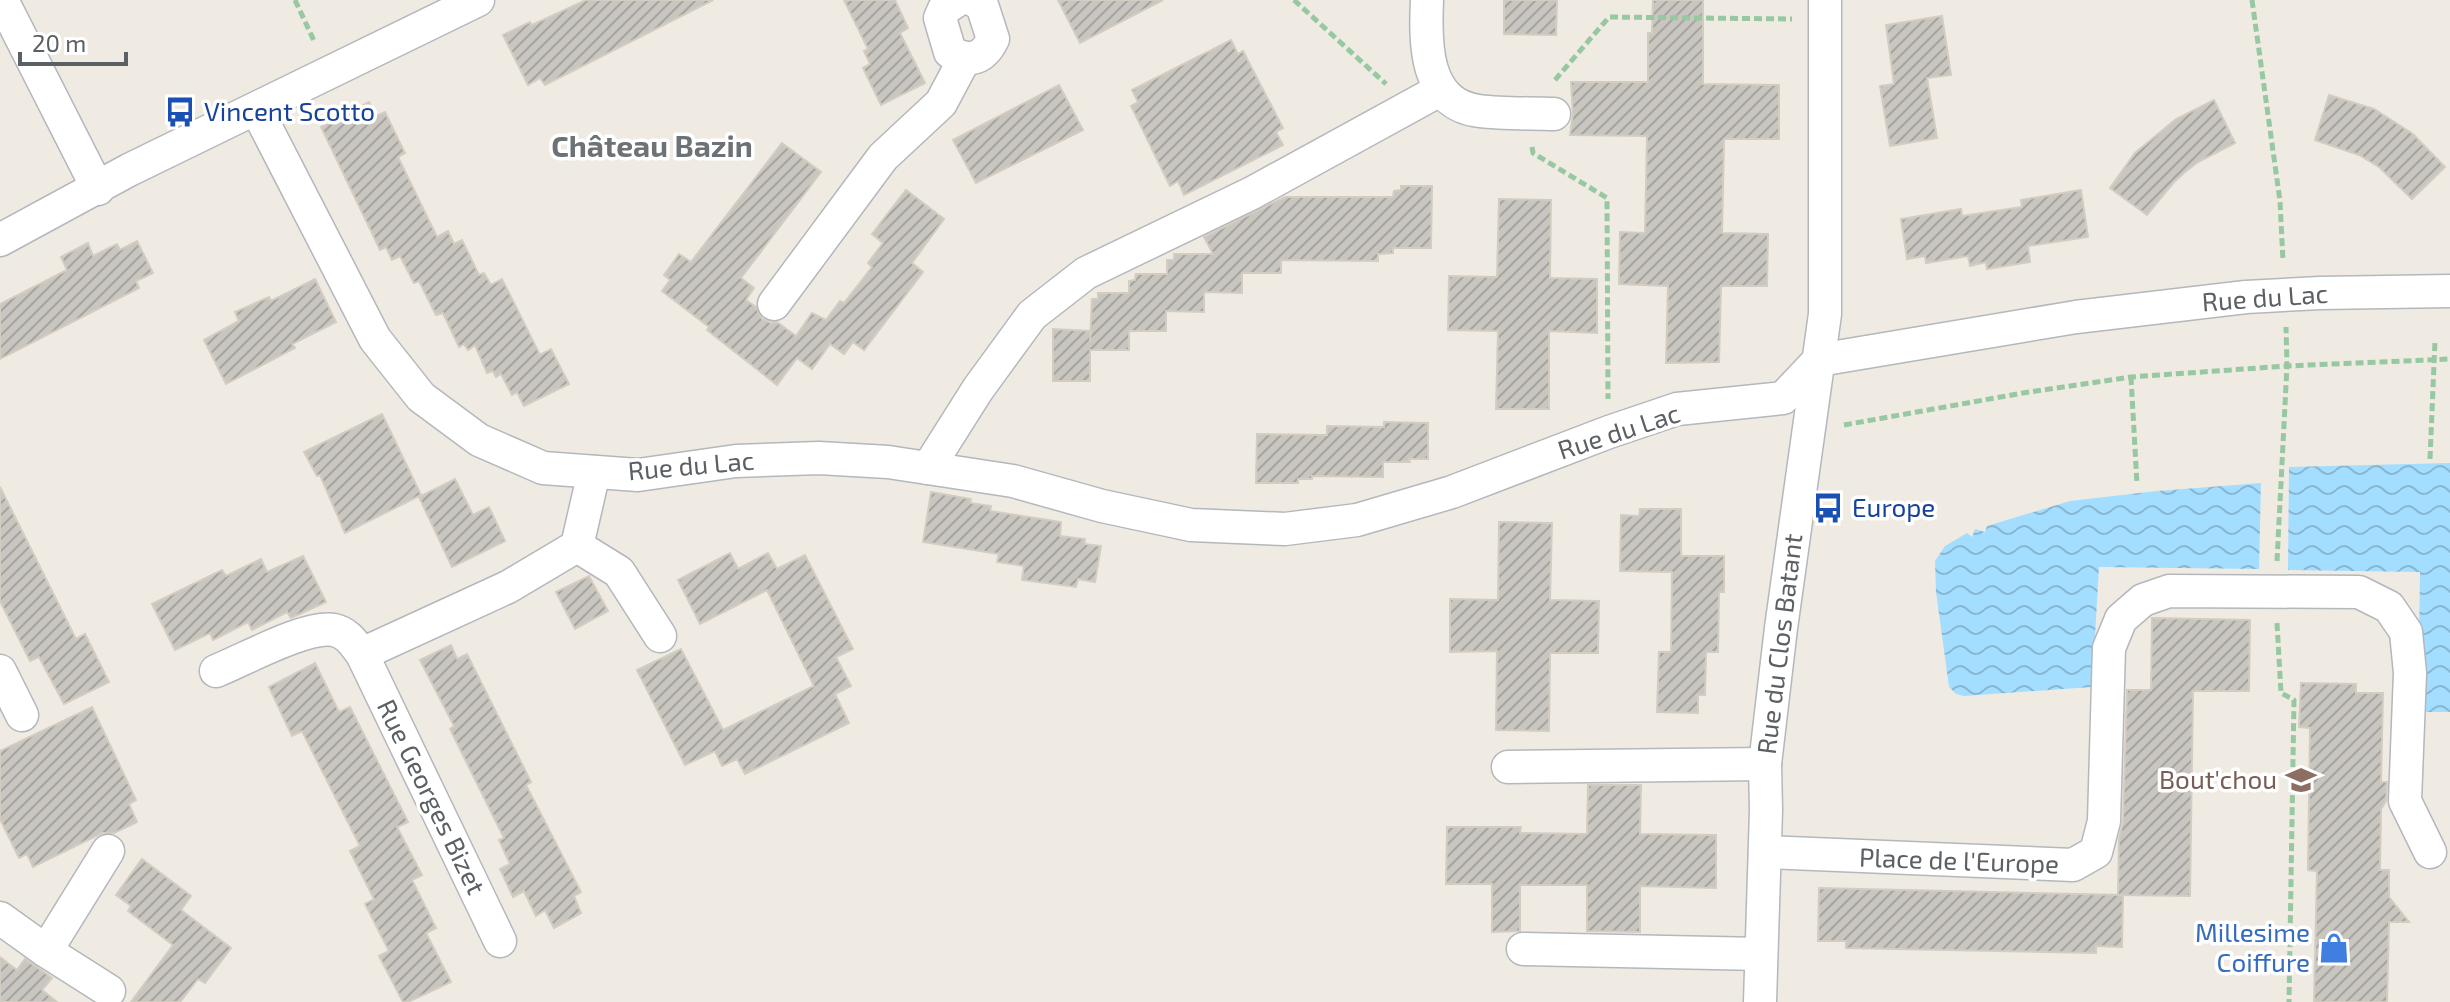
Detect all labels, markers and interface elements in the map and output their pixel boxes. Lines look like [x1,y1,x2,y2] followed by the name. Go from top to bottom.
[20,16,126,66] scale bar
[32,28,86,57] text: 20 m
[163,95,197,129] bus stop icon: Vincent Scotto
[204,95,375,126] place label: Vincent Scotto
[551,127,753,163] district label: Château Bazin
[2201,277,2329,316] street label: Rue du Lac
[1554,396,1683,465] street label: Rue du Lac
[626,444,755,485] street label: Rue du Lac
[1811,491,1845,525] bus stop icon: Europe
[1852,491,1935,522] place label: Europe
[1750,532,1807,756] street label: Rue du Clos Batant
[372,694,493,899] street label: Rue Georges Bizet
[2159,763,2277,794] place label: Bout'chou
[2284,763,2318,797] school or university icon: Bout'chou
[1858,841,2060,878] street label: Place de l'Europe
[2195,916,2310,977] place label: Millesime Coiffure
[2317,931,2351,965] shop icon: Millesime Coiffure

